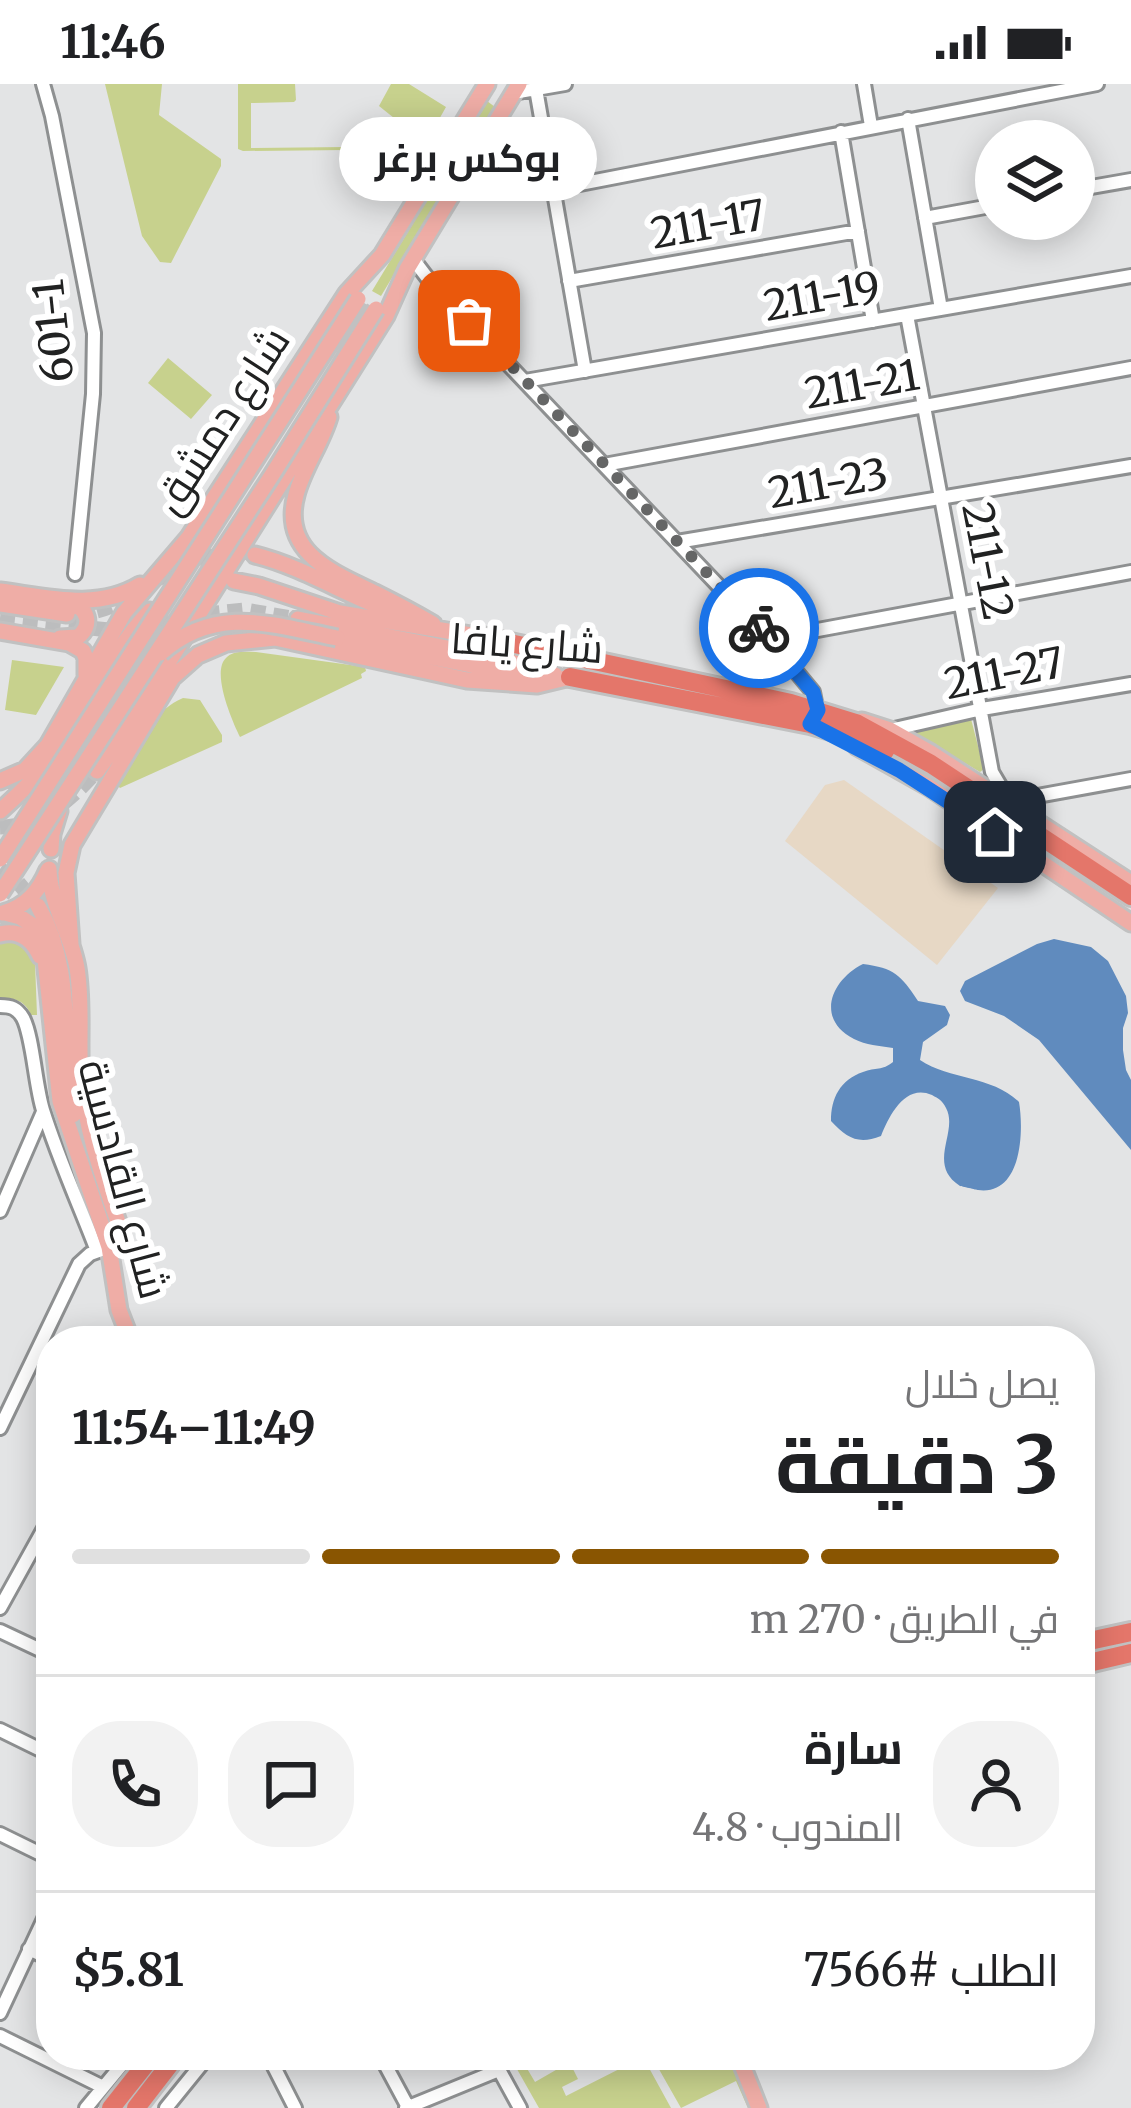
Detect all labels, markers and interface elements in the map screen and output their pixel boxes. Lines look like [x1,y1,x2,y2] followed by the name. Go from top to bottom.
[60,14,166,70] text: 11:46
[340,117,598,201] callout: بوكس برغر
[975,120,1095,240] map controls
[975,120,1095,240] button: layers
[375,134,561,183] text: بوكس برغر
[647,188,769,260] street label: 211-17
[760,260,884,332] street label: 211-19
[418,270,520,372] pin
[22,277,84,385] street label: 601-1
[436,288,502,354] icon: bag
[141,317,302,524] street label: شارع دمشق
[801,348,923,420] street label: 211-21
[764,447,892,519] street label: 211-23
[951,498,1025,624] street label: 211-12
[699,568,819,688] courier
[726,595,792,661] icon: bike
[449,612,605,676] street label: شارع يافا
[940,636,1068,710] street label: 211-27
[944,781,1046,883] pin
[962,799,1028,865] icon: home
[65,1054,181,1305] street label: شارع القادسية
[905,1360,1059,1409] text: يصل خلال
[72,1400,316,1456] text: 11:49–11:54
[775,1416,1059,1514] text: 3 دقيقة
[750,1595,1059,1644] text: في الطريق · 270 m
[804,1720,903,1776] text: سارة
[72,1721,198,1847] button: phone
[228,1721,354,1847] button: chat
[933,1721,1059,1847] button: person
[692,1803,903,1852] text: المندوب · 4.8
[72,1942,184,1998] text: $5.81
[803,1942,1059,1998] text: الطلب #7566

